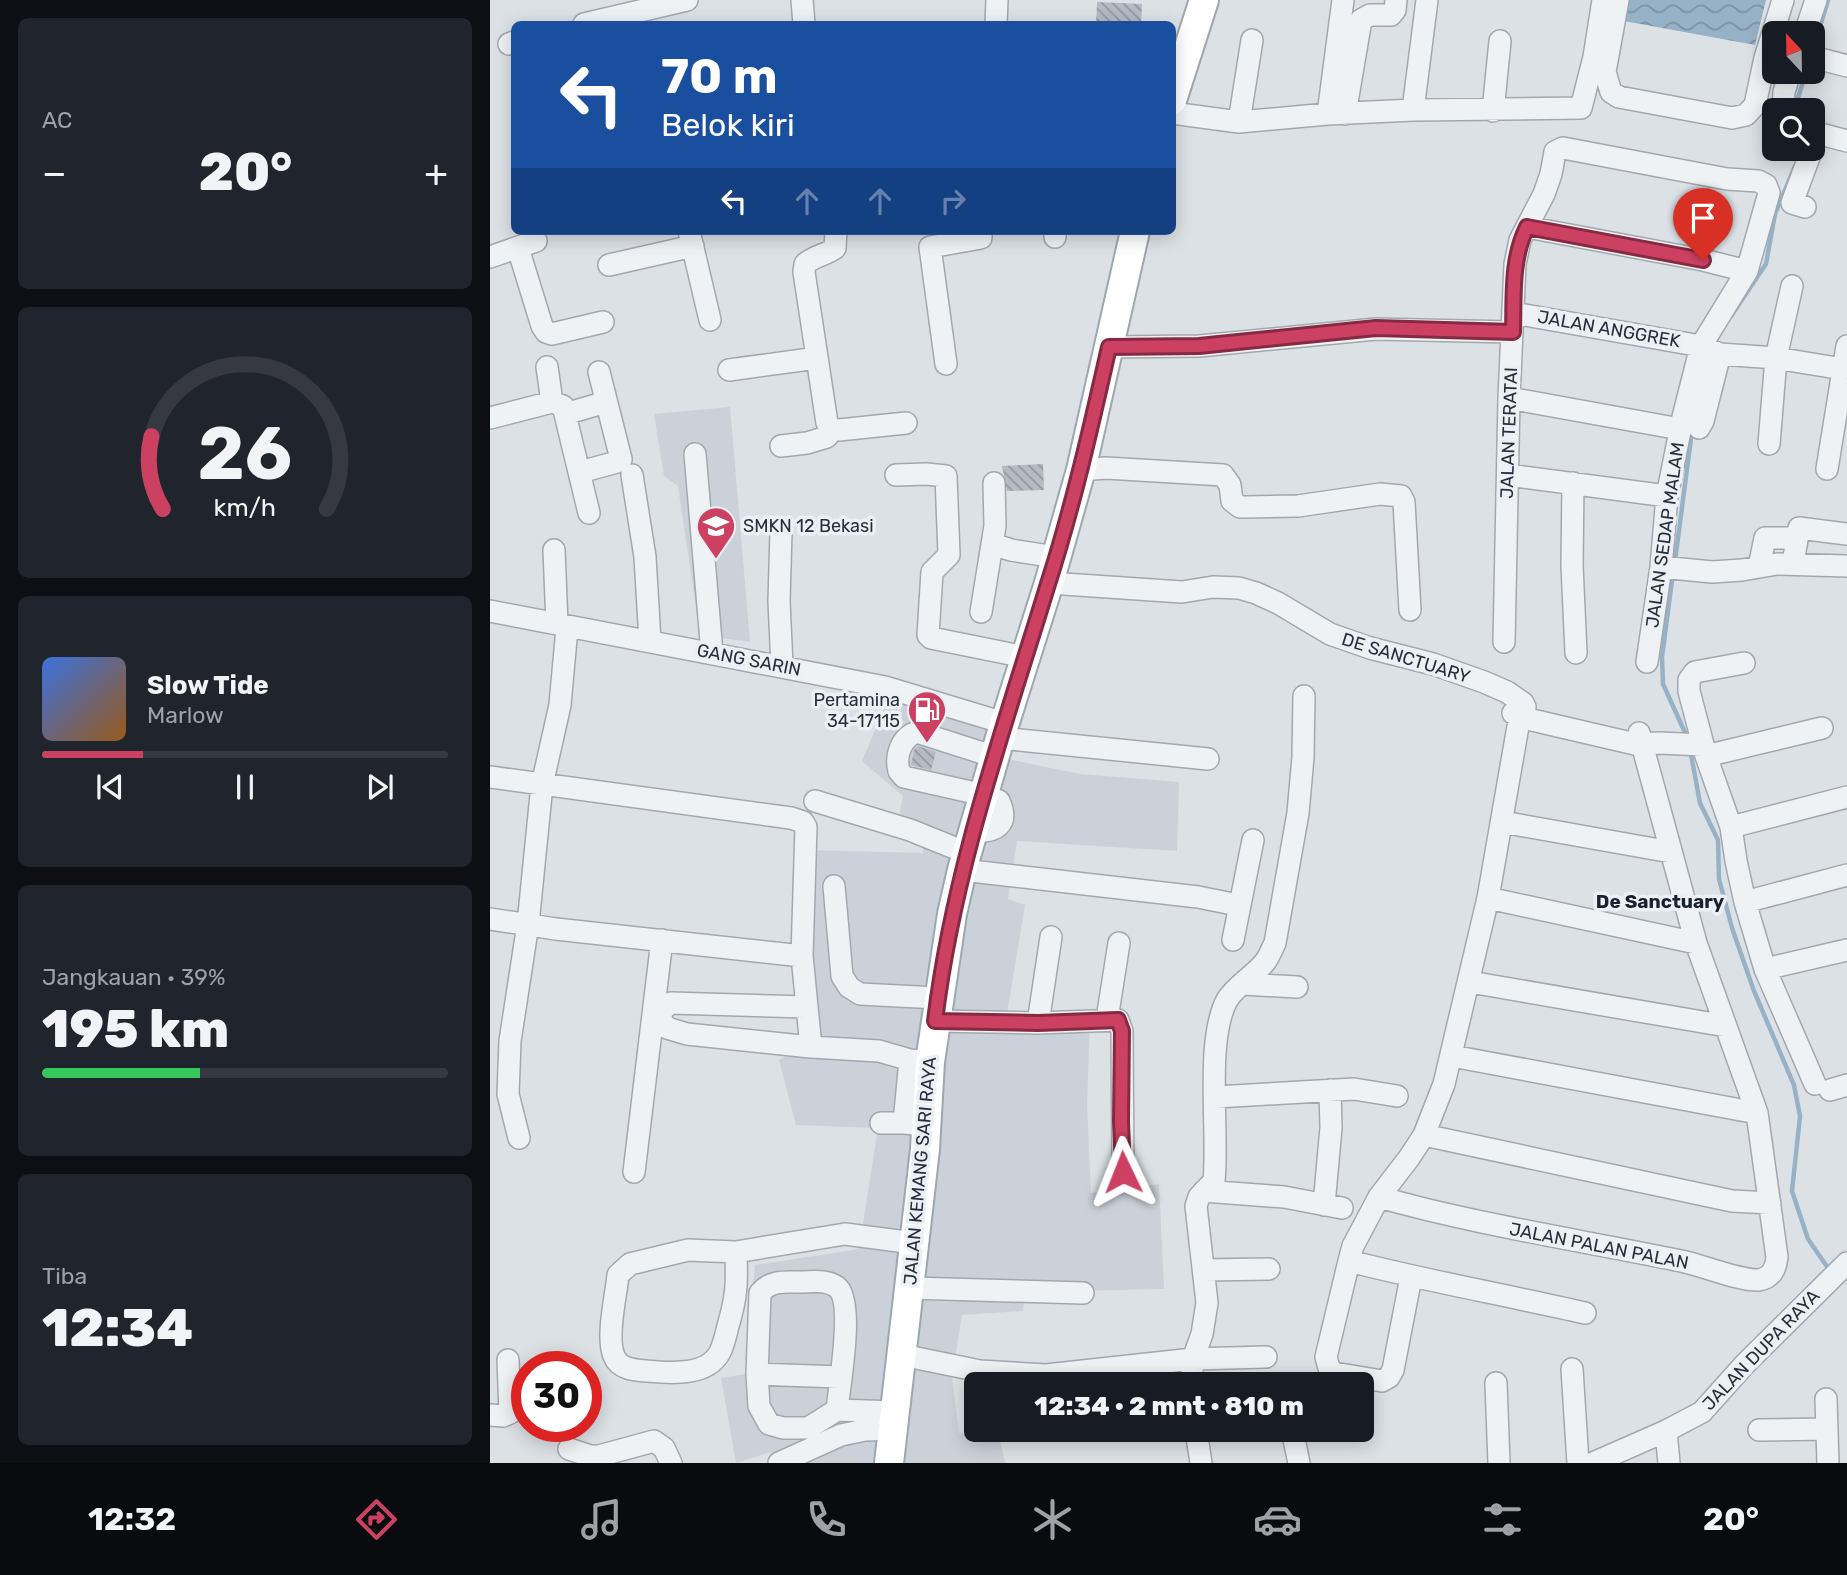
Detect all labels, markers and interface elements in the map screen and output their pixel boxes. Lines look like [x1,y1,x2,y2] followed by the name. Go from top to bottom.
[1762,21,1825,84] north arrow
[1762,21,1825,161] map controls
[661,47,778,105] text: 70 m
[546,49,637,140] icon: left
[1762,98,1825,161] button: search
[42,106,72,134] text: AC
[661,106,795,144] text: Belok kiri
[199,141,292,203] text: 20°
[42,150,67,196] text: −
[424,150,448,196] text: +
[715,182,753,220] icon: left
[788,182,826,220] icon: ahead
[861,182,899,220] icon: ahead
[934,182,972,220] icon: right
[1673,188,1733,260] pin
[1684,199,1722,237] icon: arrive
[1536,306,1682,352] street label: JALAN ANGGREK
[1496,367,1522,499] street label: JALAN TERATAI
[198,411,292,497] text: 26
[1641,441,1689,629] street label: JALAN SEDAP MALAM
[214,492,276,521] text: km/h
[695,505,737,560] school or university icon: SMKN 12 Bekasi
[743,515,874,537] place label: SMKN 12 Bekasi
[1339,628,1473,688] street label: DE SANCTUARY
[695,639,803,681] street label: GANG SARIN
[147,670,269,701] text: Slow Tide
[813,689,900,732] place label: Pertamina 34-17115
[906,689,948,744] fuel station icon: Pertamina 34-17115
[147,701,224,729] text: Marlow
[91,768,129,806] icon: previous
[226,768,264,806] icon: pause
[361,768,399,806] icon: next
[1596,890,1725,913] district label: De Sanctuary
[42,963,226,991] text: Jangkauan · 39%
[42,998,229,1060] text: 195 km
[899,1056,941,1286] street label: JALAN KEMANG SARI RAYA
[1086,1135,1160,1209] position arrow
[1508,1218,1690,1274] street label: JALAN PALAN PALAN
[42,1262,87,1290] text: Tiba
[1698,1285,1824,1415] street label: JALAN DUPA RAYA
[42,1297,193,1359] text: 12:34
[511,1351,602,1442] speed limit sign: 30
[1034,1391,1304,1422] text: 12:34 · 2 mnt · 810 m
[352,1495,401,1544] icon: directions
[577,1495,626,1544] icon: music
[802,1495,851,1544] icon: phone
[1028,1495,1077,1544] icon: climate
[1253,1495,1302,1544] icon: car
[1478,1495,1527,1544] icon: filters
[88,1500,176,1538] text: 12:32
[1703,1500,1759,1538] text: 20°

